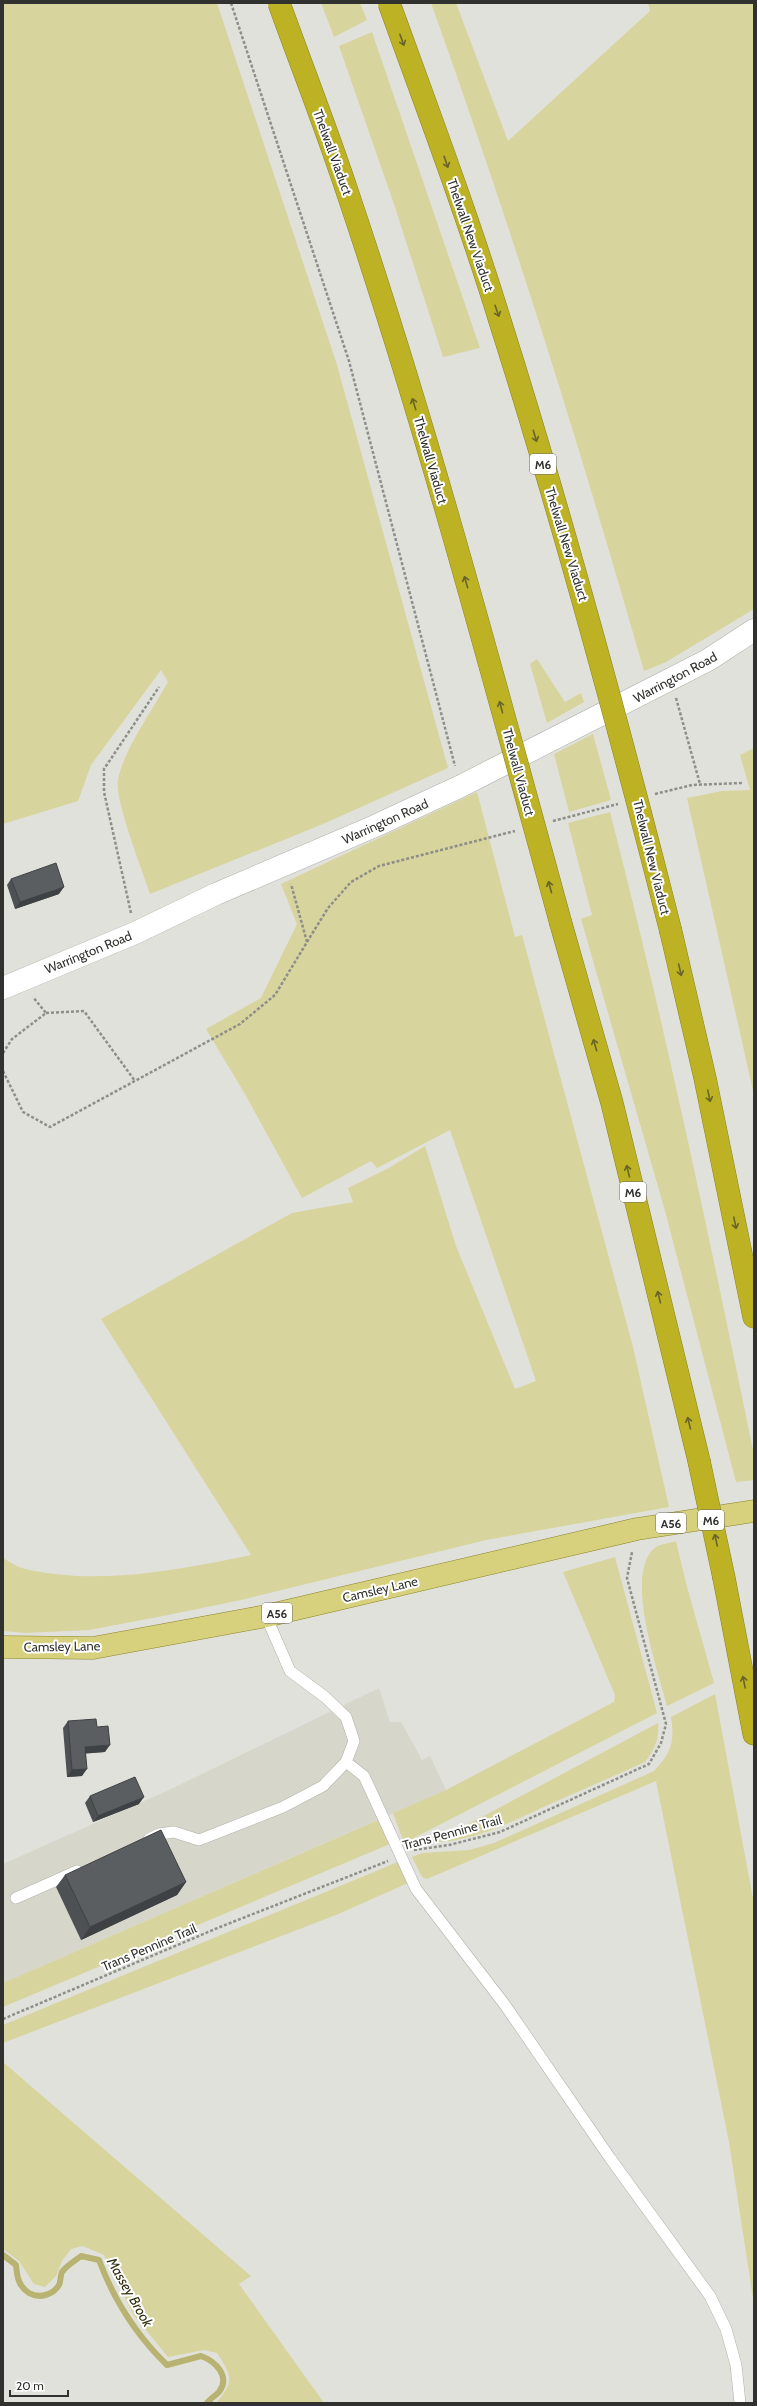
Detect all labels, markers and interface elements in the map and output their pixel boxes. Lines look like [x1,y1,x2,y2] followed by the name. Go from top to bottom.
[398,33,406,45] one-way arrow
[310,107,356,198] street label: Thelwall Viaduct
[443,155,450,168] one-way arrow
[444,177,498,294] street label: Thelwall New Viaduct
[494,305,501,318] one-way arrow
[410,397,417,410] one-way arrow
[411,415,451,506] street label: Thelwall Viaduct
[532,429,539,442] one-way arrow
[530,454,556,474] road number: M6
[542,485,592,603] street label: Thelwall New Viaduct
[462,576,469,589] one-way arrow
[630,648,720,706] street label: Warrington Road
[497,701,505,714] one-way arrow
[500,726,539,818] street label: Thelwall Viaduct
[339,795,431,847] street label: Warrington Road
[630,798,674,917] street label: Thelwall New Viaduct
[546,881,554,894] one-way arrow
[42,927,134,977] street label: Warrington Road
[677,964,684,977] one-way arrow
[591,1039,598,1052] one-way arrow
[705,1089,713,1102] one-way arrow
[624,1165,632,1178] one-way arrow
[620,1182,646,1202] road number: M6
[732,1216,740,1229] one-way arrow
[655,1291,662,1304] one-way arrow
[685,1417,693,1430] one-way arrow
[698,1510,724,1530] road number: M6
[656,1513,686,1533] road number: A56
[711,1534,719,1547] one-way arrow
[341,1572,420,1605] street label: Camsley Lane
[262,1603,292,1623] road number: A56
[23,1637,101,1655] street label: Camsley Lane
[740,1676,748,1689] one-way arrow
[401,1811,503,1853] street label: Trans Pennine Trail
[99,1920,199,1974] street label: Trans Pennine Trail
[102,2253,158,2331] water label: Massey Brook
[10,2372,68,2398] scale bar
[16,2378,44,2393] text: 20 m

